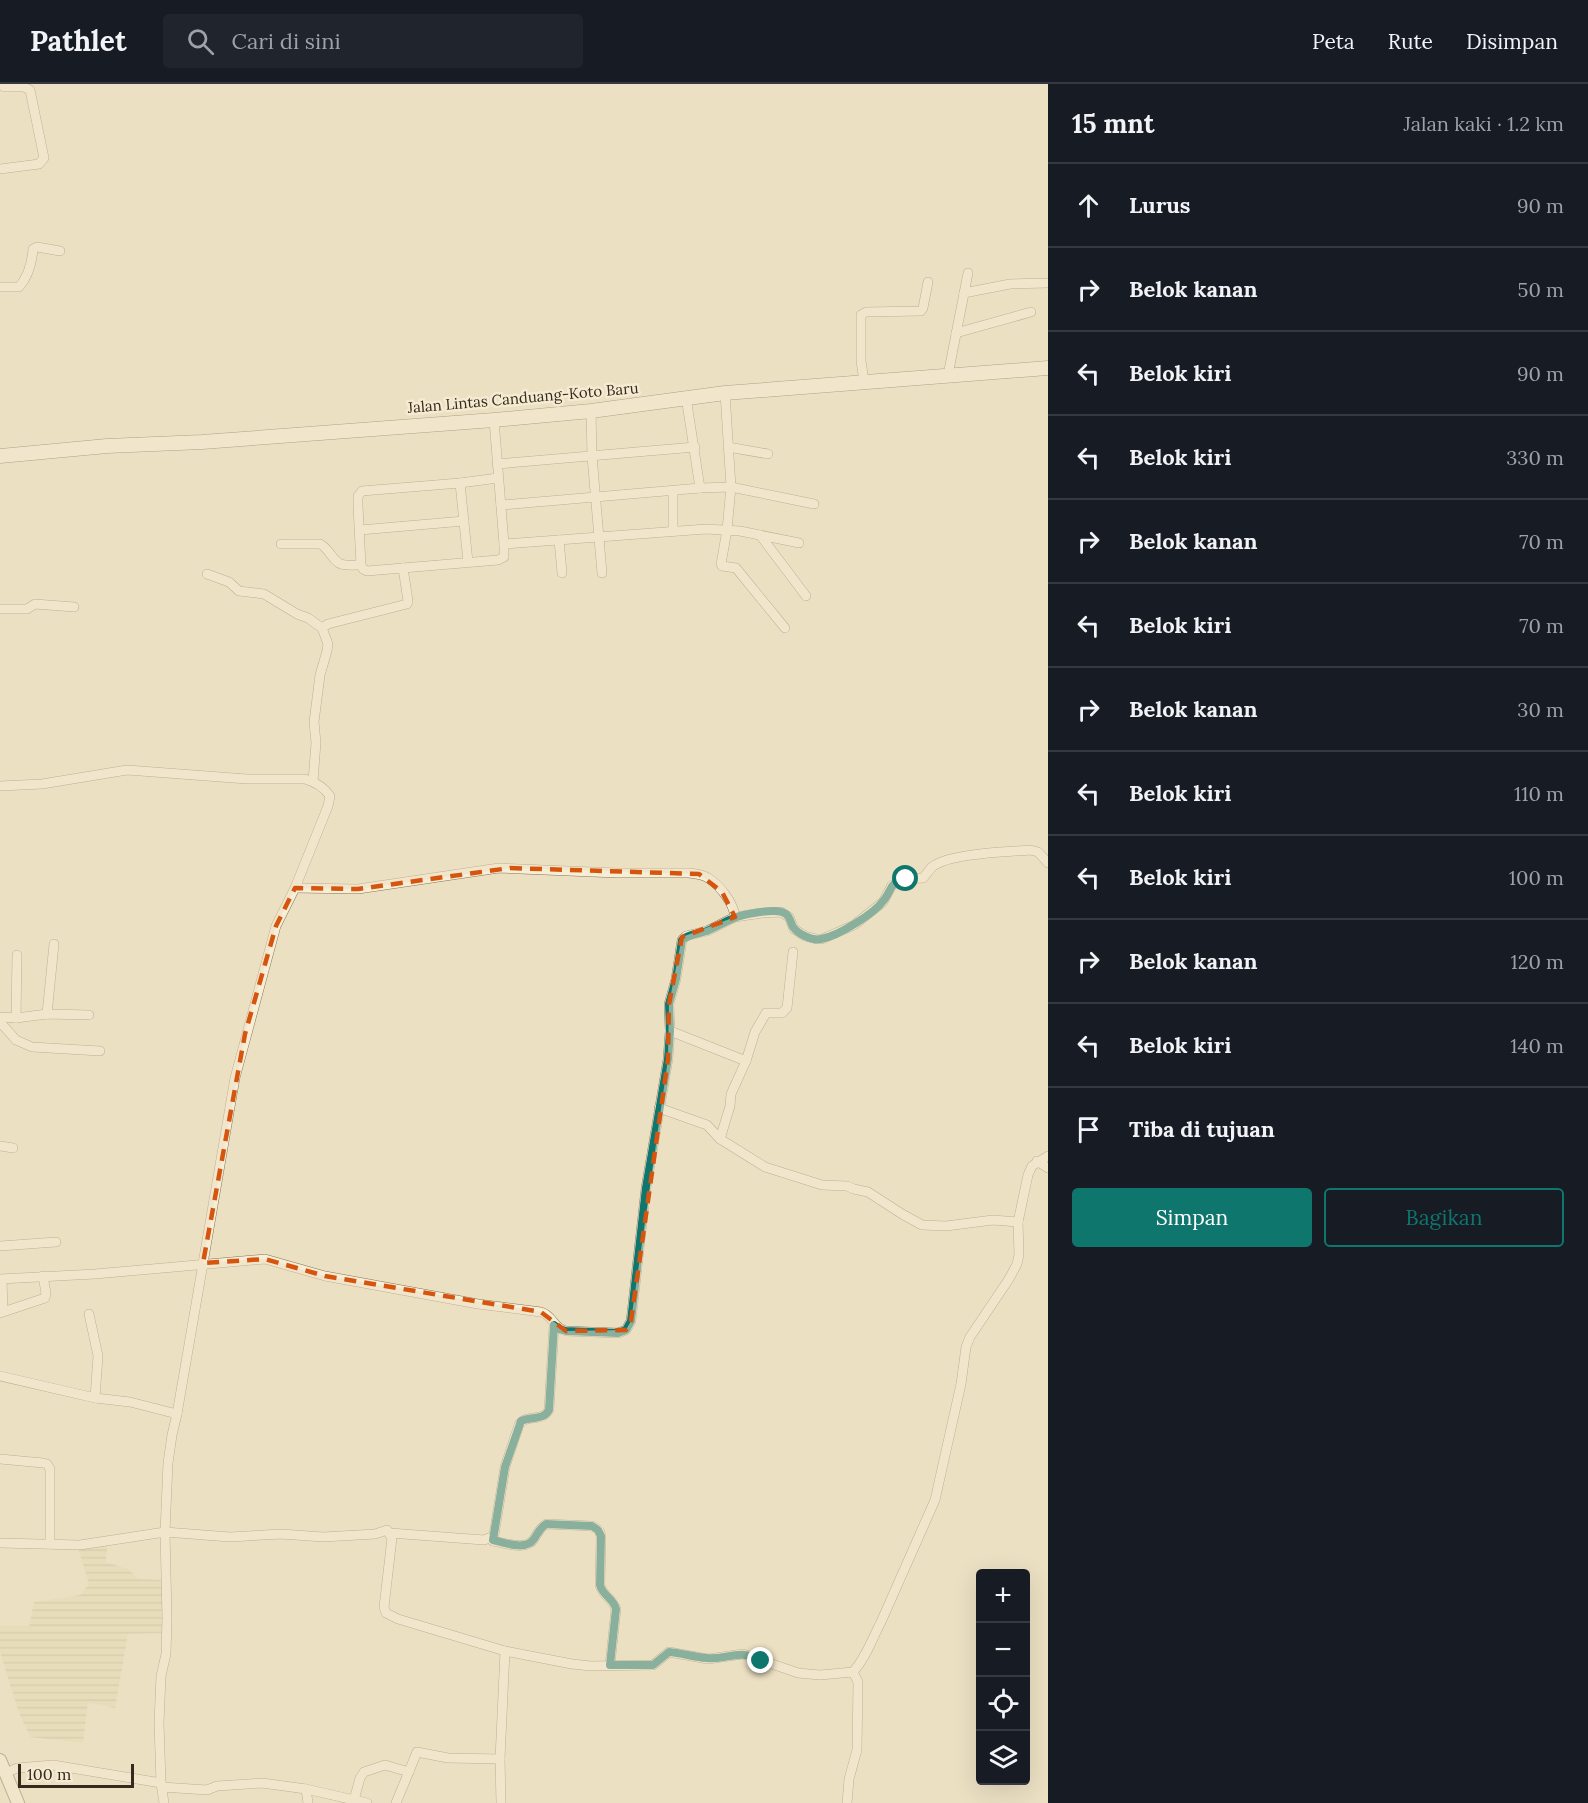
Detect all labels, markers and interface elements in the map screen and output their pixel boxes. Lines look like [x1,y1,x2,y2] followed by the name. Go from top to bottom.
[163,14,583,68] search box
[30,23,127,59] text: Pathlet
[184,25,217,58] icon: search
[232,27,341,55] text: Cari di sini
[1312,28,1355,55] text: Peta
[1388,28,1433,55] text: Rute
[1466,28,1558,55] text: Disimpan
[1072,107,1155,140] text: 15 mnt
[1404,111,1564,136] text: Jalan kaki · 1.2 km
[1072,189,1105,222] icon: ahead
[1129,191,1191,219] text: Lurus
[1517,193,1564,218] text: 90 m
[1072,273,1105,306] icon: right
[1129,275,1258,303] text: Belok kanan
[1518,277,1564,302] text: 50 m
[1072,357,1105,390] icon: left
[1129,359,1231,387] text: Belok kiri
[1517,361,1564,386] text: 90 m
[406,378,639,417] street label: Jalan Lintas Canduang-Koto Baru
[1072,441,1105,474] icon: left
[1129,443,1231,471] text: Belok kiri
[1506,445,1564,470] text: 330 m
[1072,525,1105,558] icon: right
[1129,527,1258,555] text: Belok kanan
[1519,529,1564,554] text: 70 m
[1072,609,1105,642] icon: left
[1129,611,1231,639] text: Belok kiri
[1519,613,1564,638] text: 70 m
[1072,693,1105,726] icon: right
[1129,695,1258,723] text: Belok kanan
[1517,697,1564,722] text: 30 m
[1072,777,1105,810] icon: left
[1129,779,1231,807] text: Belok kiri
[1514,781,1564,806] text: 110 m
[1072,861,1105,894] icon: left
[1129,863,1231,891] text: Belok kiri
[892,865,918,891] route start
[1509,865,1564,890] text: 100 m
[1072,945,1105,978] icon: right
[1129,947,1258,975] text: Belok kanan
[1510,949,1564,974] text: 120 m
[1072,1029,1105,1062] icon: left
[1129,1031,1231,1059] text: Belok kiri
[1510,1033,1564,1058] text: 140 m
[1072,1113,1105,1146] icon: arrive
[1129,1115,1275,1143] text: Tiba di tujuan
[1072,1188,1312,1247] button: Simpan
[1324,1188,1564,1247] button: Bagikan
[976,1569,1030,1785] map controls
[976,1569,1030,1623] button: +
[976,1623,1030,1677] button: −
[747,1647,773,1673] route end
[976,1677,1030,1731] button: locate
[976,1731,1030,1785] button: layers
[18,1761,134,1788] scale bar
[27,1764,71,1784] text: 100 m

